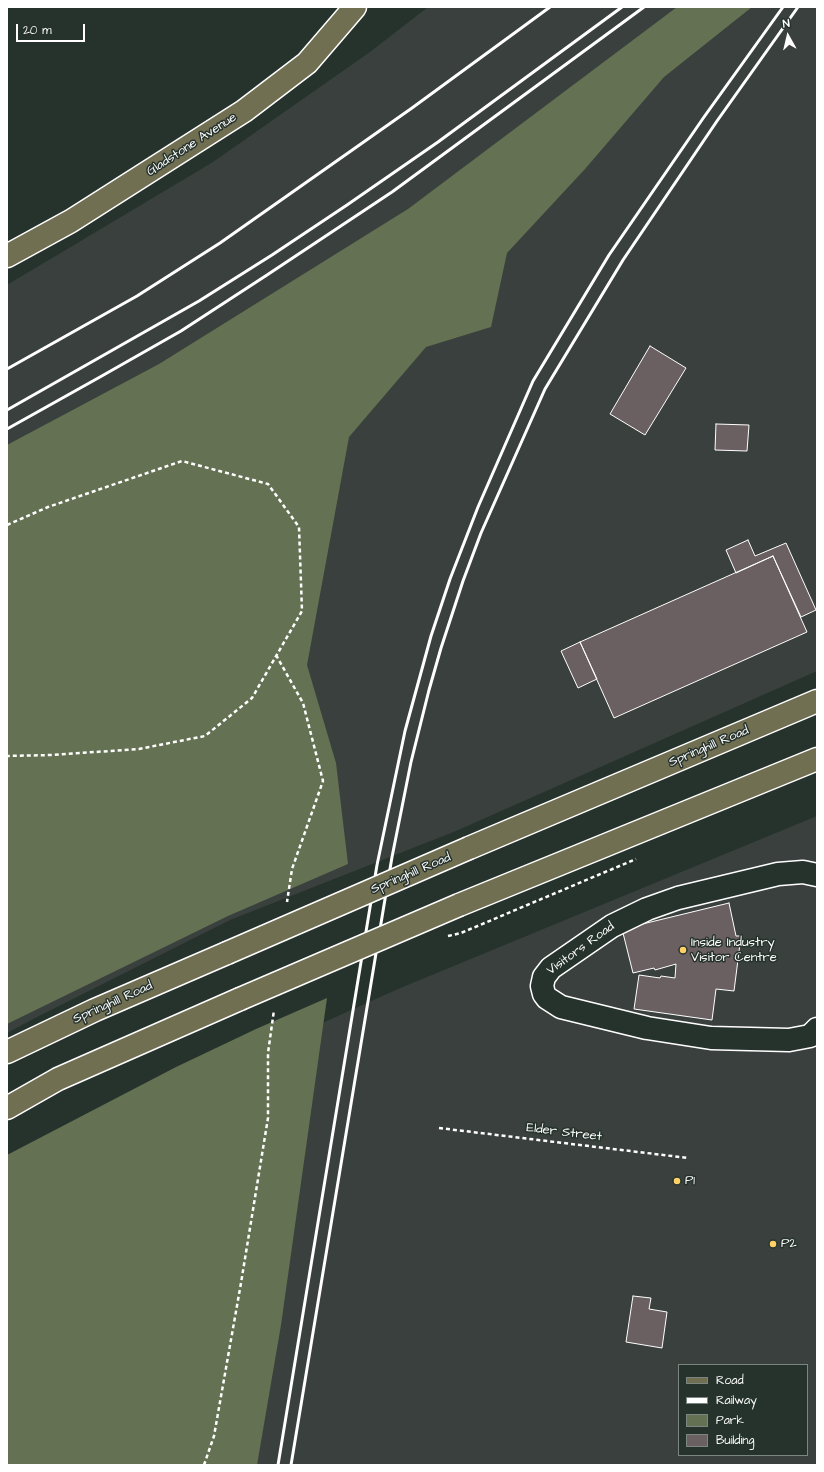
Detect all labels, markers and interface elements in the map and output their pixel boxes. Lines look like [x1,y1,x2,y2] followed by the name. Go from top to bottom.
[18,16,87,42] scale bar
[768,16,808,56] north arrow
[782,16,791,32] text: N
[23,22,52,39] text: 20 m
[144,110,240,180] street label: Gladstone Avenue
[667,723,751,771] street label: Springhill Road
[369,850,453,898] street label: Springhill Road
[544,919,618,979] street label: Visitors Road
[691,935,777,966] place label: Inside Industry Visitor Centre
[678,945,688,955] marker: Inside Industry Visitor Centre
[71,978,155,1028] street label: Springhill Road
[525,1121,603,1145] street label: Elder Street
[685,1173,695,1189] place label: P1
[672,1176,682,1186] marker: P1
[781,1236,797,1252] place label: P2
[768,1239,778,1249] marker: P2
[678,1364,808,1456] legend
[716,1372,744,1389] text: Road
[716,1392,757,1409] text: Railway
[716,1412,744,1429] text: Park
[716,1432,754,1449] text: Building

